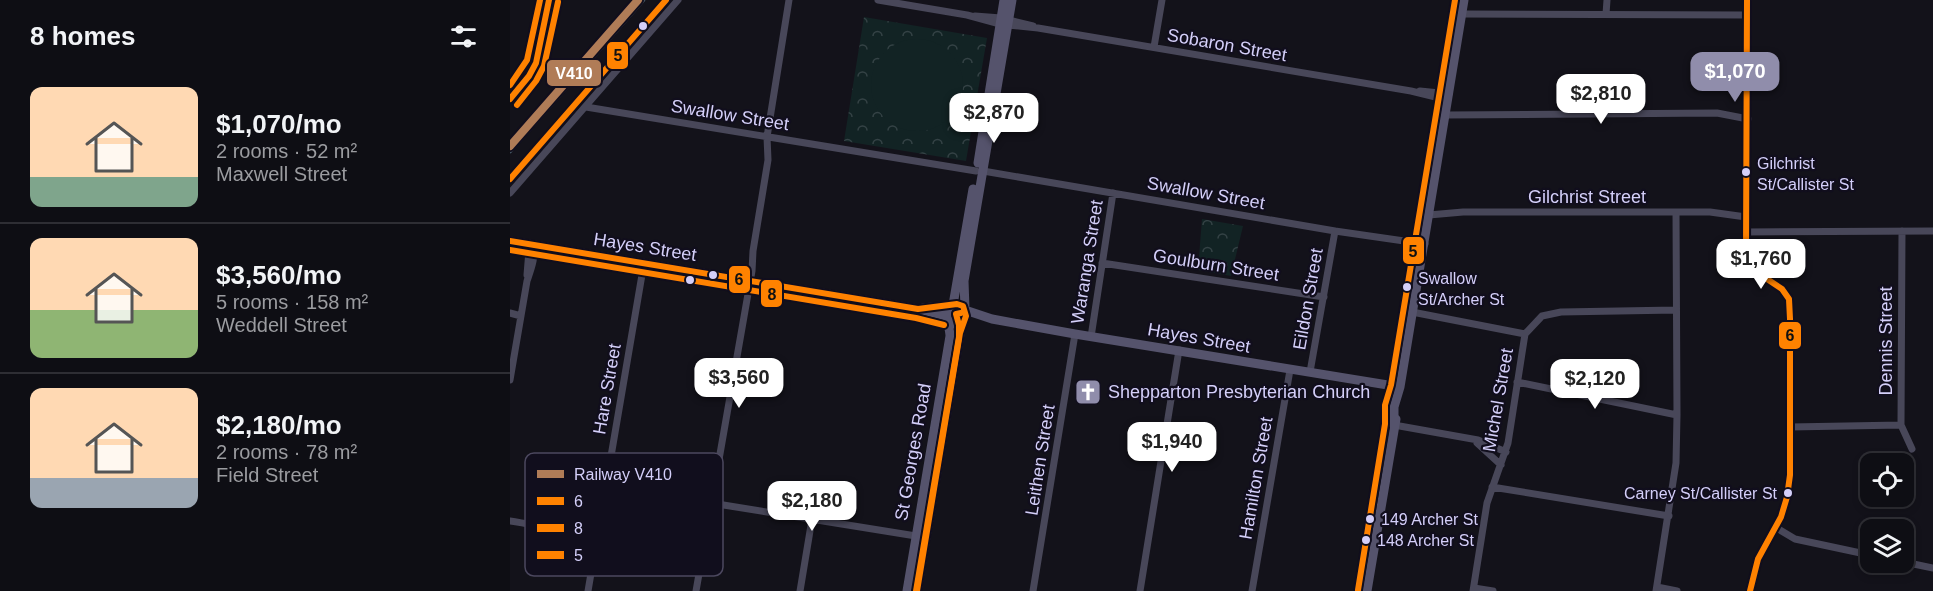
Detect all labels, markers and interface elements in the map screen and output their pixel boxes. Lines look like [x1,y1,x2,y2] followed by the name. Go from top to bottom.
[447,20,480,53] icon: filters
[637,20,649,32] unlabelled marker
[30,21,136,51] text: 8 homes
[1166,25,1288,65] street label: Sobaron Street
[606,41,629,70] line badge: 5
[614,47,623,64] text: 5
[1686,52,1784,103] pin: $1,070
[546,59,602,87] line badge: V410
[1704,60,1766,82] text: $1,070
[555,65,593,82] text: V410
[1552,74,1650,125] pin: $2,810
[1570,82,1632,104] text: $2,810
[945,93,1043,144] pin: $2,870
[670,96,790,134] street label: Swallow Street
[963,101,1025,123] text: $2,870
[216,109,342,139] text: $1,070/mo
[78,111,150,183] icon: home
[216,140,357,162] text: 2 rooms · 52 m²
[1757,155,1854,193] place label: Gilchrist St/Callister St
[216,163,347,185] text: Maxwell Street
[1740,166,1752,178] marker: Gilchrist St/Callister St
[1146,173,1266,213] street label: Swallow Street
[1528,187,1646,207] street label: Gilchrist Street
[1067,199,1107,325] street label: Waranga Street
[592,229,698,265] street label: Hayes Street
[1402,236,1425,265] line badge: 5
[1712,239,1810,290] pin: $1,760
[1409,243,1418,260] text: 5
[1152,245,1280,285] street label: Goulburn Street
[1289,247,1327,351] street label: Eildon Street
[1730,247,1792,269] text: $1,760
[216,260,342,290] text: $3,560/mo
[78,262,150,334] icon: home
[728,265,751,294] line badge: 6
[707,269,719,281] unlabelled marker
[1418,270,1505,308] place label: Swallow St/Archer St
[735,271,744,288] text: 6
[684,274,696,286] unlabelled marker
[760,279,783,308] line badge: 8
[1401,281,1413,293] marker: Swallow St/Archer St
[768,286,777,303] text: 8
[1876,286,1896,396] street label: Dennis Street
[216,291,368,313] text: 5 rooms · 158 m²
[216,314,347,336] text: Weddell Street
[1146,319,1252,357] street label: Hayes Street
[1778,321,1802,350] line badge: 6
[1786,327,1795,344] text: 6
[589,342,625,436] street label: Hare Street
[1479,347,1517,453] street label: Michel Street
[690,358,788,409] pin: $3,560
[1546,359,1644,410] pin: $2,120
[708,366,770,388] text: $3,560
[1564,367,1626,389] text: $2,120
[1073,377,1103,407] church icon: Shepparton Presbyterian Church
[891,382,935,522] street label: St Georges Road
[1108,382,1370,402] place label: Shepparton Presbyterian Church
[1021,403,1059,517] street label: Leithen Street
[216,410,342,440] text: $2,180/mo
[78,412,150,484] icon: home
[1235,415,1277,541] street label: Hamilton Street
[1123,422,1221,473] pin: $1,940
[1141,430,1203,452] text: $1,940
[216,441,357,463] text: 2 rooms · 78 m²
[525,453,723,576] legend
[1860,453,1914,573] map controls
[1860,453,1914,507] button: locate
[216,464,318,486] text: Field Street
[574,466,672,483] text: Railway V410
[763,481,861,532] pin: $2,180
[1624,485,1778,502] place label: Carney St/Callister St
[1782,487,1794,499] marker: Carney St/Callister St
[781,489,843,511] text: $2,180
[574,493,583,510] text: 6
[1381,511,1479,528] place label: 149 Archer St
[1364,513,1376,525] marker: 149 Archer St
[1860,519,1914,573] button: layers
[574,520,583,537] text: 8
[1377,532,1475,549] place label: 148 Archer St
[1360,534,1372,546] marker: 148 Archer St
[574,547,583,564] text: 5

